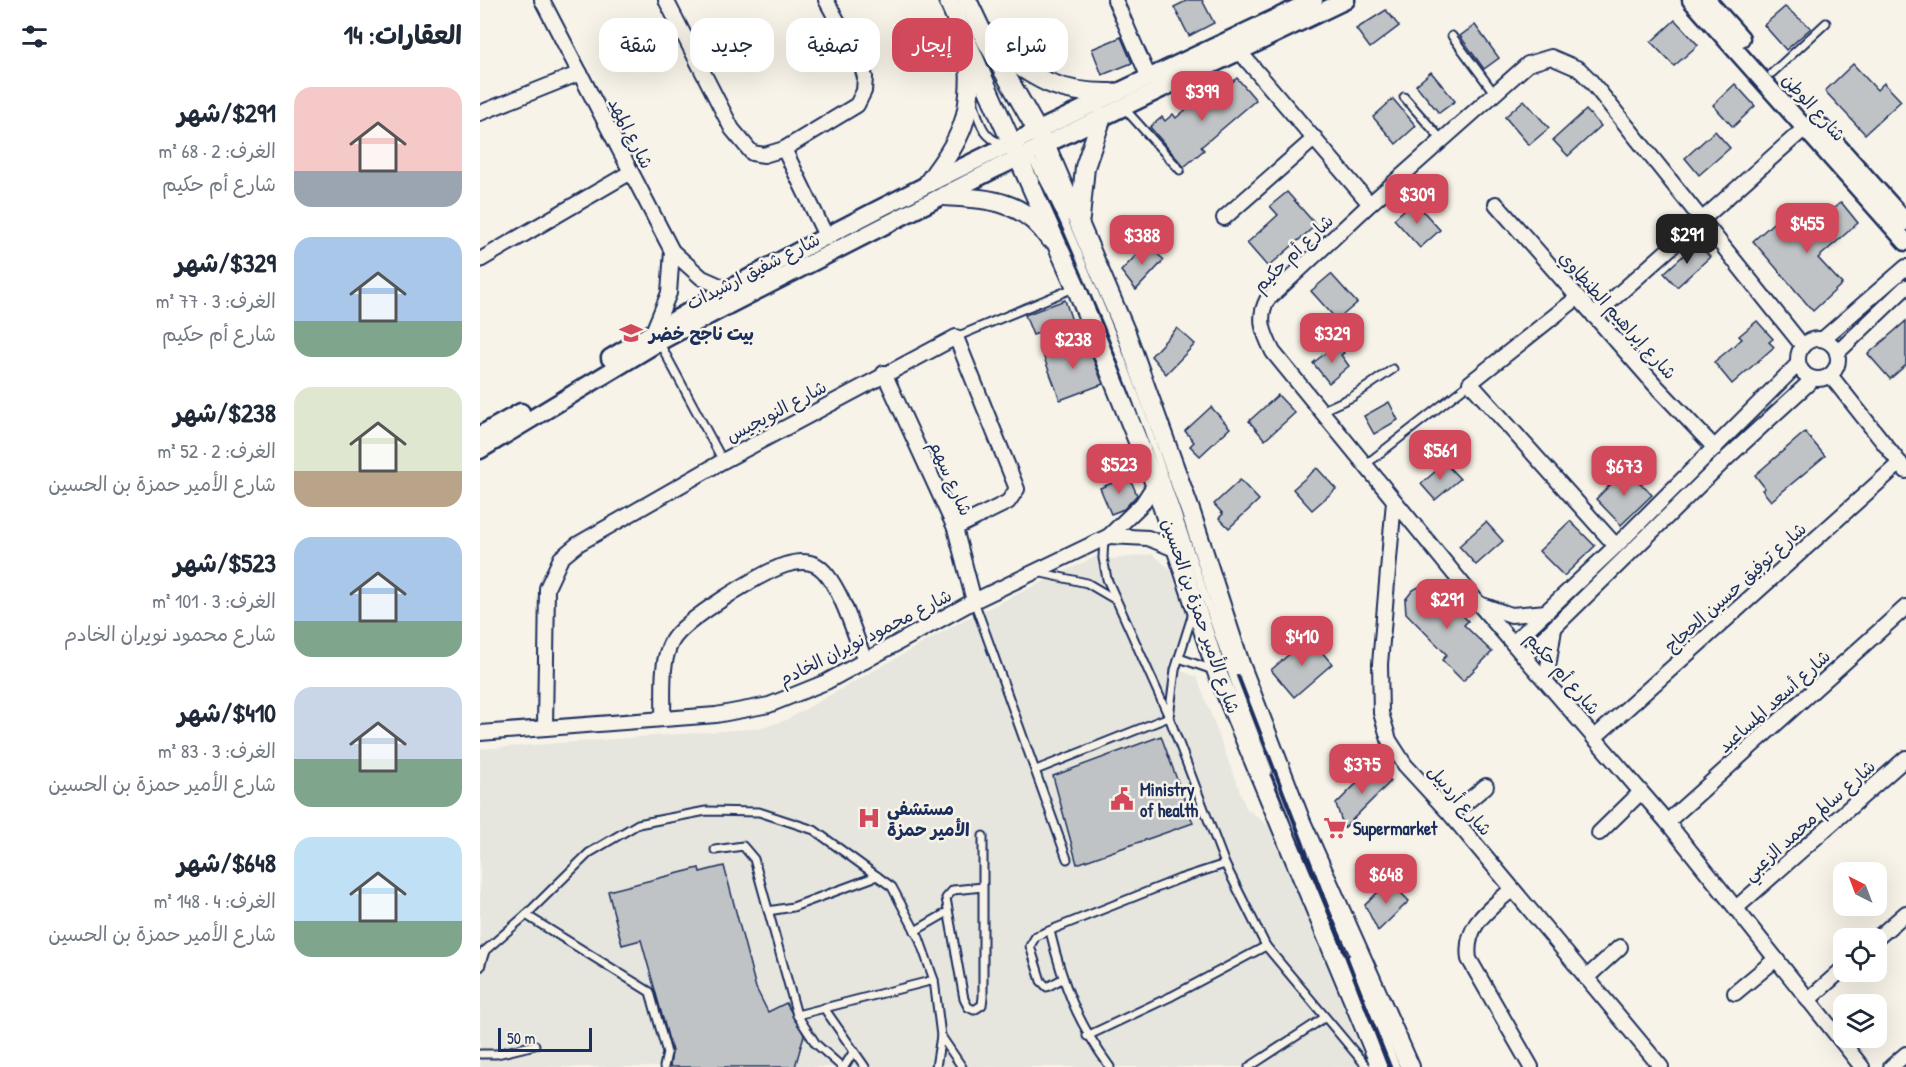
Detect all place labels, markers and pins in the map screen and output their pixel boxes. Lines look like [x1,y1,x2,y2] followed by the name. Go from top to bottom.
[1166,71,1238,122] pin: $399
[1381,174,1453,225] pin: $309
[1771,203,1843,254] pin: $455
[1651,214,1723,265] pin: $291
[1106,215,1178,266] pin: $388
[1296,313,1368,364] pin: $329
[1037,319,1109,370] pin: $238
[618,320,644,346] school or university icon: بيت ناجح خضر
[647,321,754,346] place label: بيت ناجح خضر
[1404,430,1476,481] pin: $561
[1083,444,1155,495] pin: $523
[1588,446,1660,497] pin: $673
[1411,579,1483,630] pin: $291
[1266,616,1338,667] pin: $410
[1326,744,1398,795] pin: $375
[1140,777,1199,823] place label: Ministry of health
[1109,786,1135,812] public building icon: Ministry of health
[887,796,970,842] place label: مستشفى الأمير حمزة
[856,805,882,831] hospital icon: مستشفى الأمير حمزة
[1322,815,1348,841] supermarket icon: Supermarket
[1353,816,1438,842] place label: Supermarket
[1350,854,1422,905] pin: $648

